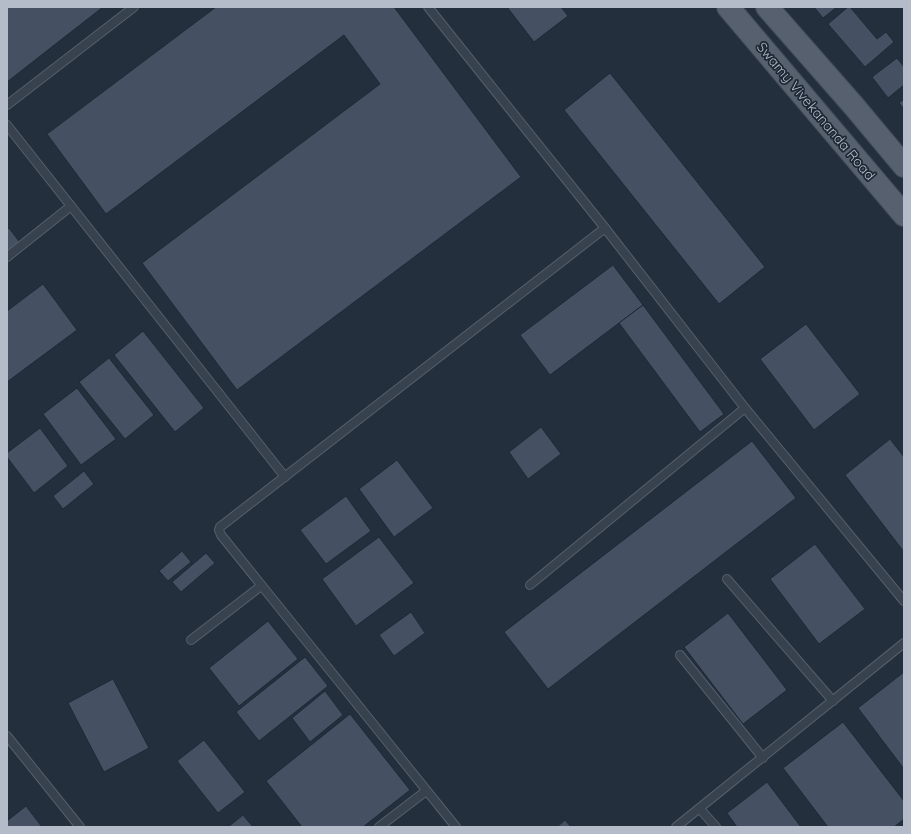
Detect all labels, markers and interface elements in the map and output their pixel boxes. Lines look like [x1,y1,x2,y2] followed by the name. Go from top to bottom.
[753,38,879,184] street label: Swamy Vivekananda Road

